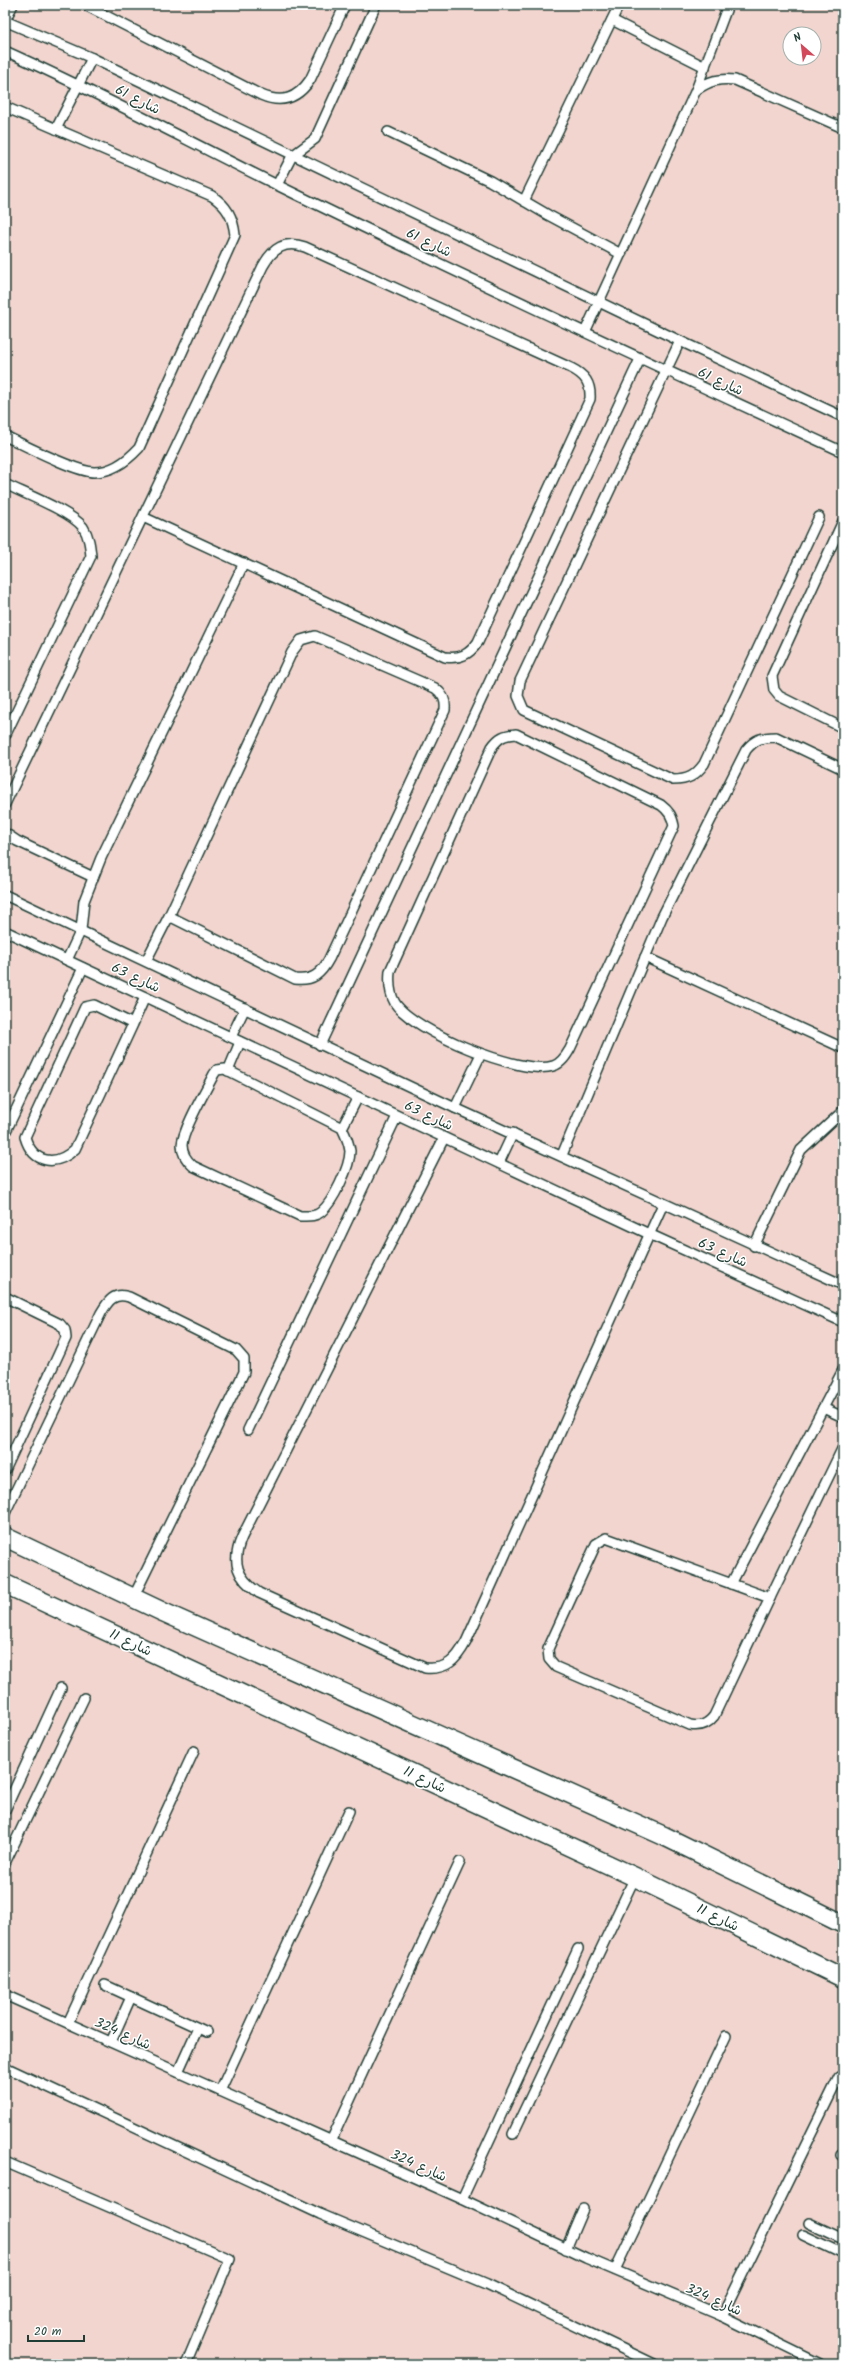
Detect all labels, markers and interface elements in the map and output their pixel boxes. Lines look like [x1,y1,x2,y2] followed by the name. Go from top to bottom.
[782,26,822,66] north arrow
[790,28,805,48] text: N
[111,79,164,121] street label: شارع 61
[402,222,455,263] street label: شارع 61
[694,362,747,402] street label: شارع 61
[107,957,164,999] street label: شارع 63
[400,1095,457,1137] street label: شارع 63
[695,1232,751,1273] street label: شارع 63
[106,1623,155,1662] street label: شارع 11
[400,1760,449,1799] street label: شارع 11
[693,1898,742,1938] street label: شارع 11
[91,2012,154,2056] street label: شارع 324
[387,2144,450,2188] street label: شارع 324
[682,2278,745,2322] street label: شارع 324
[28,2317,84,2343] scale bar
[34,2322,62,2341] text: 20 m

